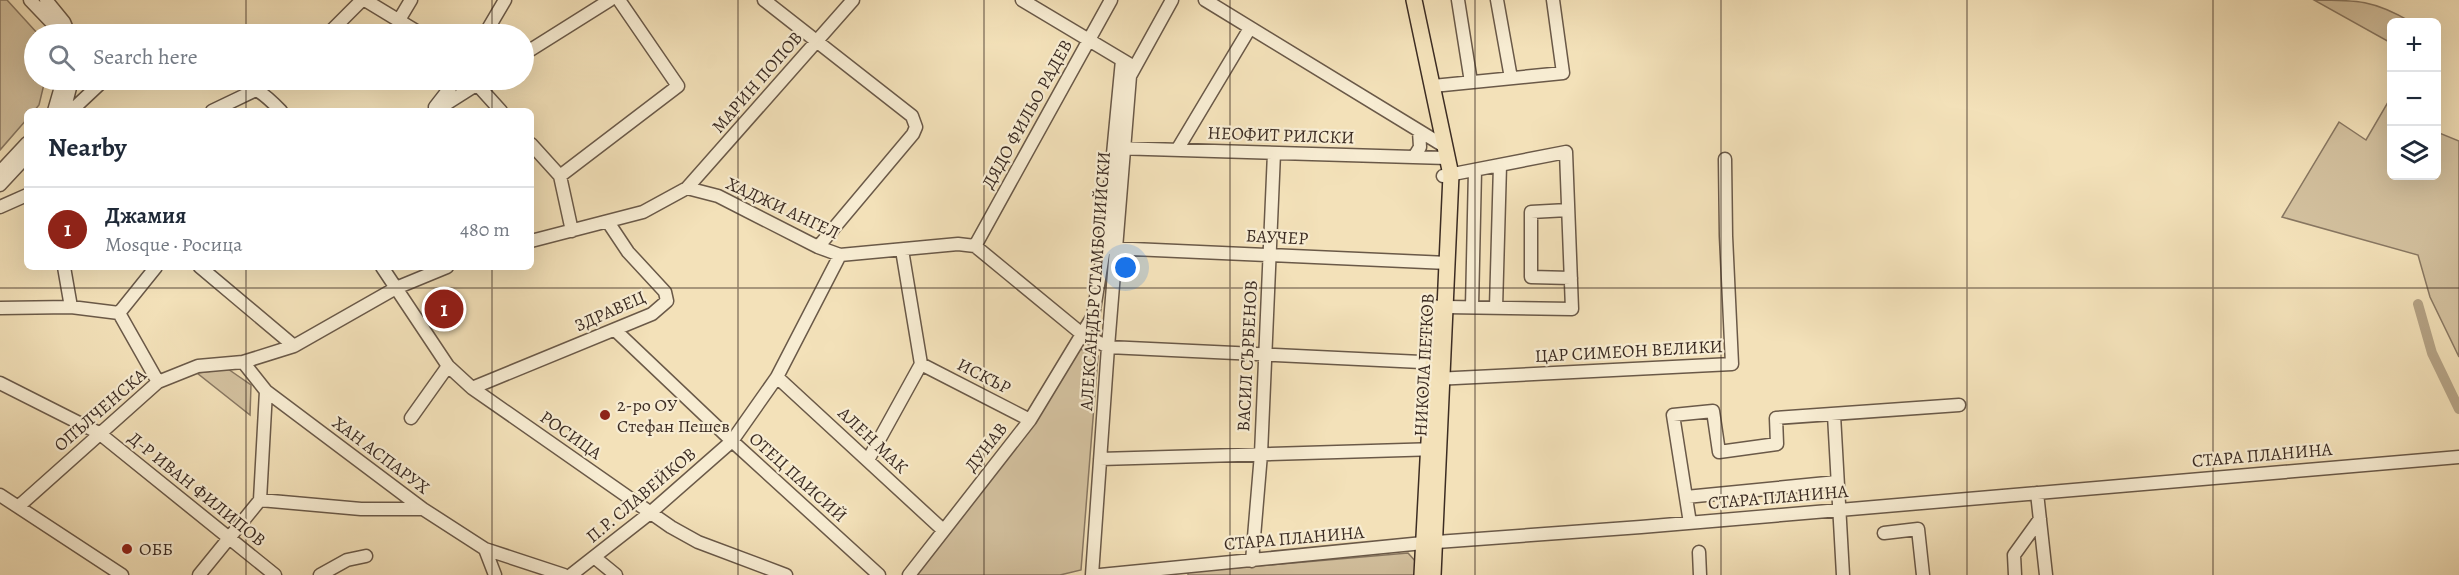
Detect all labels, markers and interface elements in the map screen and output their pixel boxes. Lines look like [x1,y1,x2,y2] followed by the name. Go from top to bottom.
[2387,18,2441,180] map controls
[2387,18,2441,72] button: +
[24,24,534,90] search box
[706,26,808,138] street label: МАРИН ПОПОВ
[976,35,1078,193] street label: ДЯДО ФИЛЬО РАДЕВ
[45,41,78,74] icon: search
[93,42,198,72] text: Search here
[2387,72,2441,126] button: −
[1207,120,1355,150] street label: НЕОФИТ РИЛСКИ
[2387,126,2441,180] button: layers
[48,130,127,165] text: Nearby
[1074,151,1116,412] street label: АЛЕКСАНДЪР СТАМБОЛИЙСКИ
[722,171,844,245] street label: ХАДЖИ АНГЕЛ
[105,201,186,231] text: Джамия
[64,216,71,243] text: 1
[460,216,510,243] text: 480 m
[1245,223,1309,251] street label: БАУЧЕР
[105,231,242,258] text: Mosque · Росица
[1111,253,1140,282] your location
[1231,280,1263,432] street label: ВАСИЛ СЪРБЕНОВ
[571,285,649,337] street label: ЗДРАВЕЦ
[424,286,464,332] pin: 1
[1408,293,1440,437] street label: НИКОЛА ПЕТКОВ
[1534,334,1724,368] street label: ЦАР СИМЕОН ВЕЛИКИ
[953,352,1015,400] street label: ИСКЪР
[49,363,152,457] street label: ОПЪЛЧЕНСКА
[617,393,730,438] place label: 2-ро ОУ Стефан Пешев
[832,401,914,479] street label: АЛЕН МАК
[535,405,607,465] street label: РОСИЦА
[598,408,612,422] marker: 2-ро ОУ Стефан Пешев
[327,411,435,500] street label: ХАН АСПАРУХ
[959,417,1013,477] street label: ДУНАВ
[123,426,271,552] street label: Д-Р ИВАН ФИЛИПОВ
[744,427,852,527] street label: ОТЕЦ ПАИСИЙ
[2191,437,2334,473] street label: СТАРА ПЛАНИНА
[581,442,701,548] street label: П.Р. СЛАВЕЙКОВ
[1707,479,1850,515] street label: СТАРА ПЛАНИНА
[1223,520,1366,556] street label: СТАРА ПЛАНИНА
[139,537,173,561] place label: ОББ
[120,542,134,556] marker: ОББ

